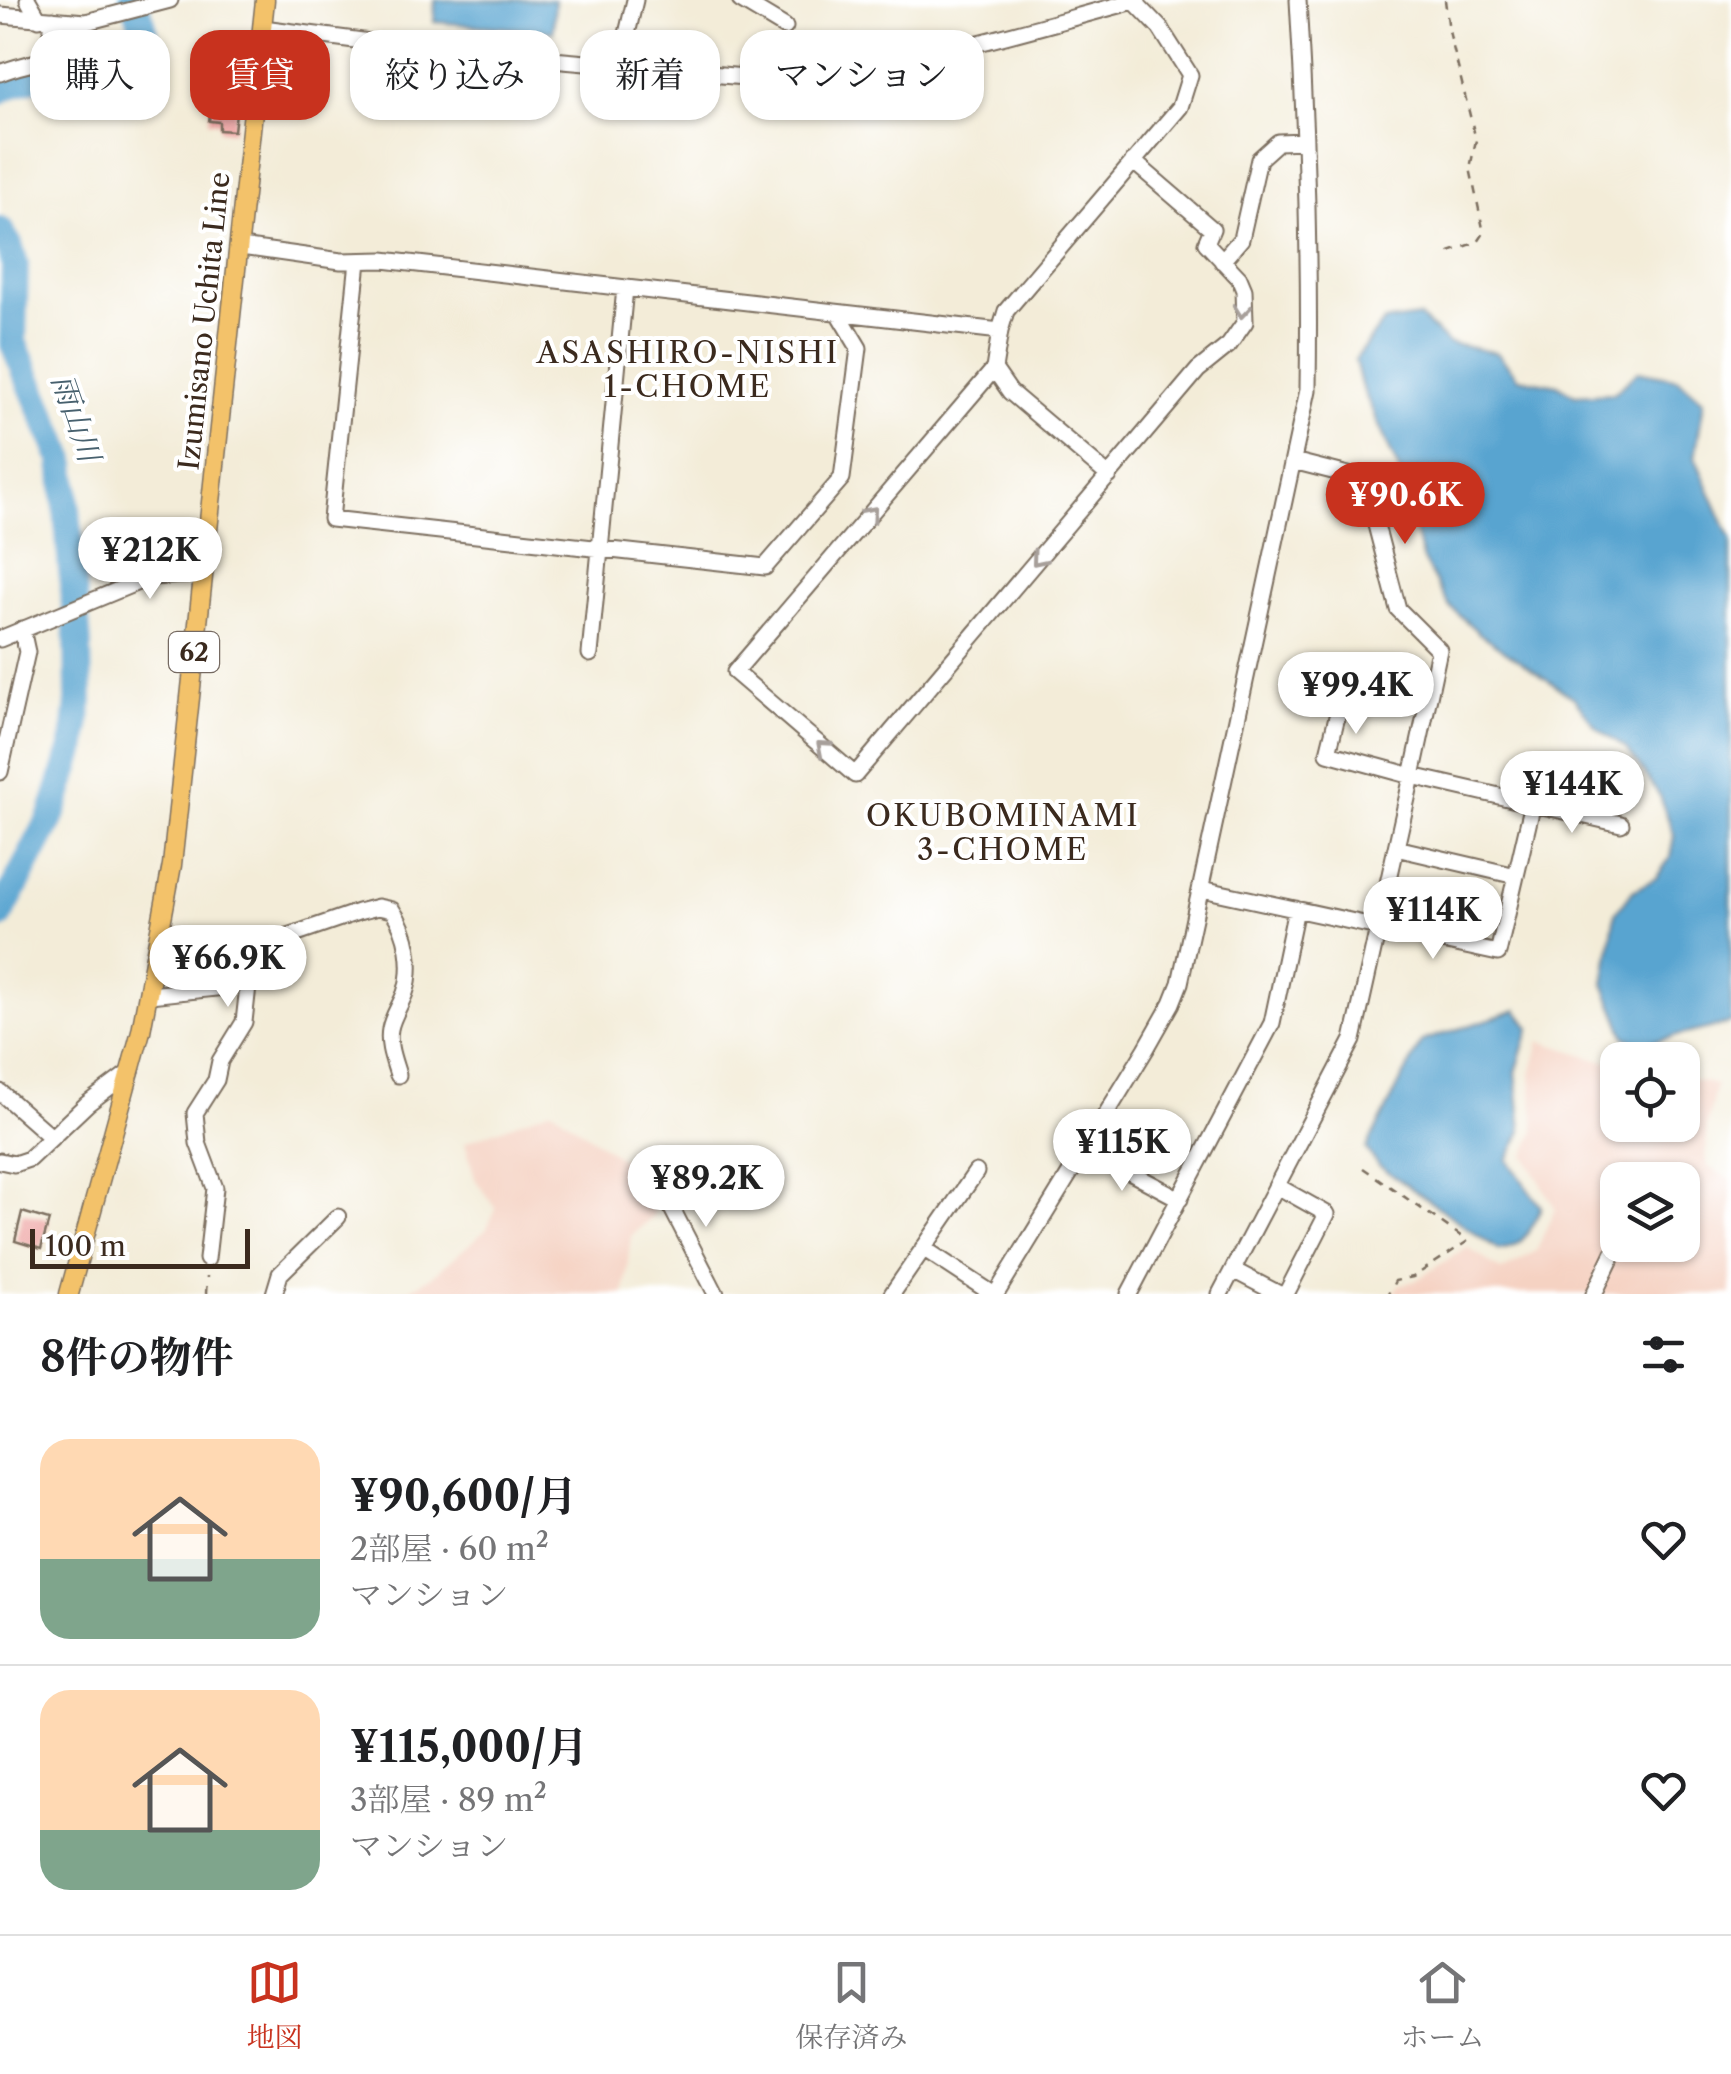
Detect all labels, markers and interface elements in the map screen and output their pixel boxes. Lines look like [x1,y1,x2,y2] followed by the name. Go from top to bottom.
[30,30,170,120] chip: 購入
[190,30,330,120] chip: 賃貸
[350,30,560,120] chip: 絞り込み
[580,30,720,120] chip: 新着
[740,30,984,120] chip: マンション
[171,170,237,472] street label: Izumisano Uchita Line
[1232,303,1253,320] one-way arrow
[536,334,839,405] district label: ASASHIRO-NISHI 1-CHOME
[44,369,109,469] water label: 雨山川
[1324,462,1486,547] pin: ¥90.6K
[1348,475,1462,514] text: ¥90.6K
[859,506,877,525] one-way arrow
[80,517,220,602] pin: ¥212K
[100,530,200,569] text: ¥212K
[1032,547,1050,566] one-way arrow
[169,632,219,672] road number: 62
[1275,652,1437,737] pin: ¥99.4K
[1300,665,1412,704] text: ¥99.4K
[816,741,835,759] one-way arrow
[1502,751,1642,836] pin: ¥144K
[1522,764,1622,803] text: ¥144K
[866,797,1140,868] district label: OKUBOMINAMI 3-CHOME
[1363,877,1503,962] pin: ¥114K
[1385,890,1481,929] text: ¥114K
[147,925,309,1010] pin: ¥66.9K
[172,938,284,977] text: ¥66.9K
[1600,1042,1700,1262] map controls
[1600,1042,1700,1142] button: locate
[1052,1109,1192,1194] pin: ¥115K
[1075,1122,1169,1161] text: ¥115K
[625,1145,787,1230] pin: ¥89.2K
[650,1158,762,1197] text: ¥89.2K
[1600,1162,1700,1262] button: layers
[30,1224,250,1268] scale bar
[45,1229,126,1263] text: 100 m
[1636,1327,1691,1382] icon: filters
[40,1331,234,1383] text: 8件の物件
[350,1470,577,1522] text: ¥90,600/月
[120,1479,240,1599] icon: home
[1636,1512,1691,1567] icon: heart
[350,1529,549,1568] text: 2部屋 · 60 m²
[350,1575,509,1614] text: マンション
[350,1721,588,1773] text: ¥115,000/月
[120,1730,240,1850] icon: home
[1636,1763,1691,1818] icon: heart
[350,1780,547,1819] text: 3部屋 · 89 m²
[350,1826,509,1865] text: マンション
[246,1955,303,2055] tab: 地図
[795,1955,908,2055] tab: 保存済み
[1400,1955,1485,2055] tab: ホーム

